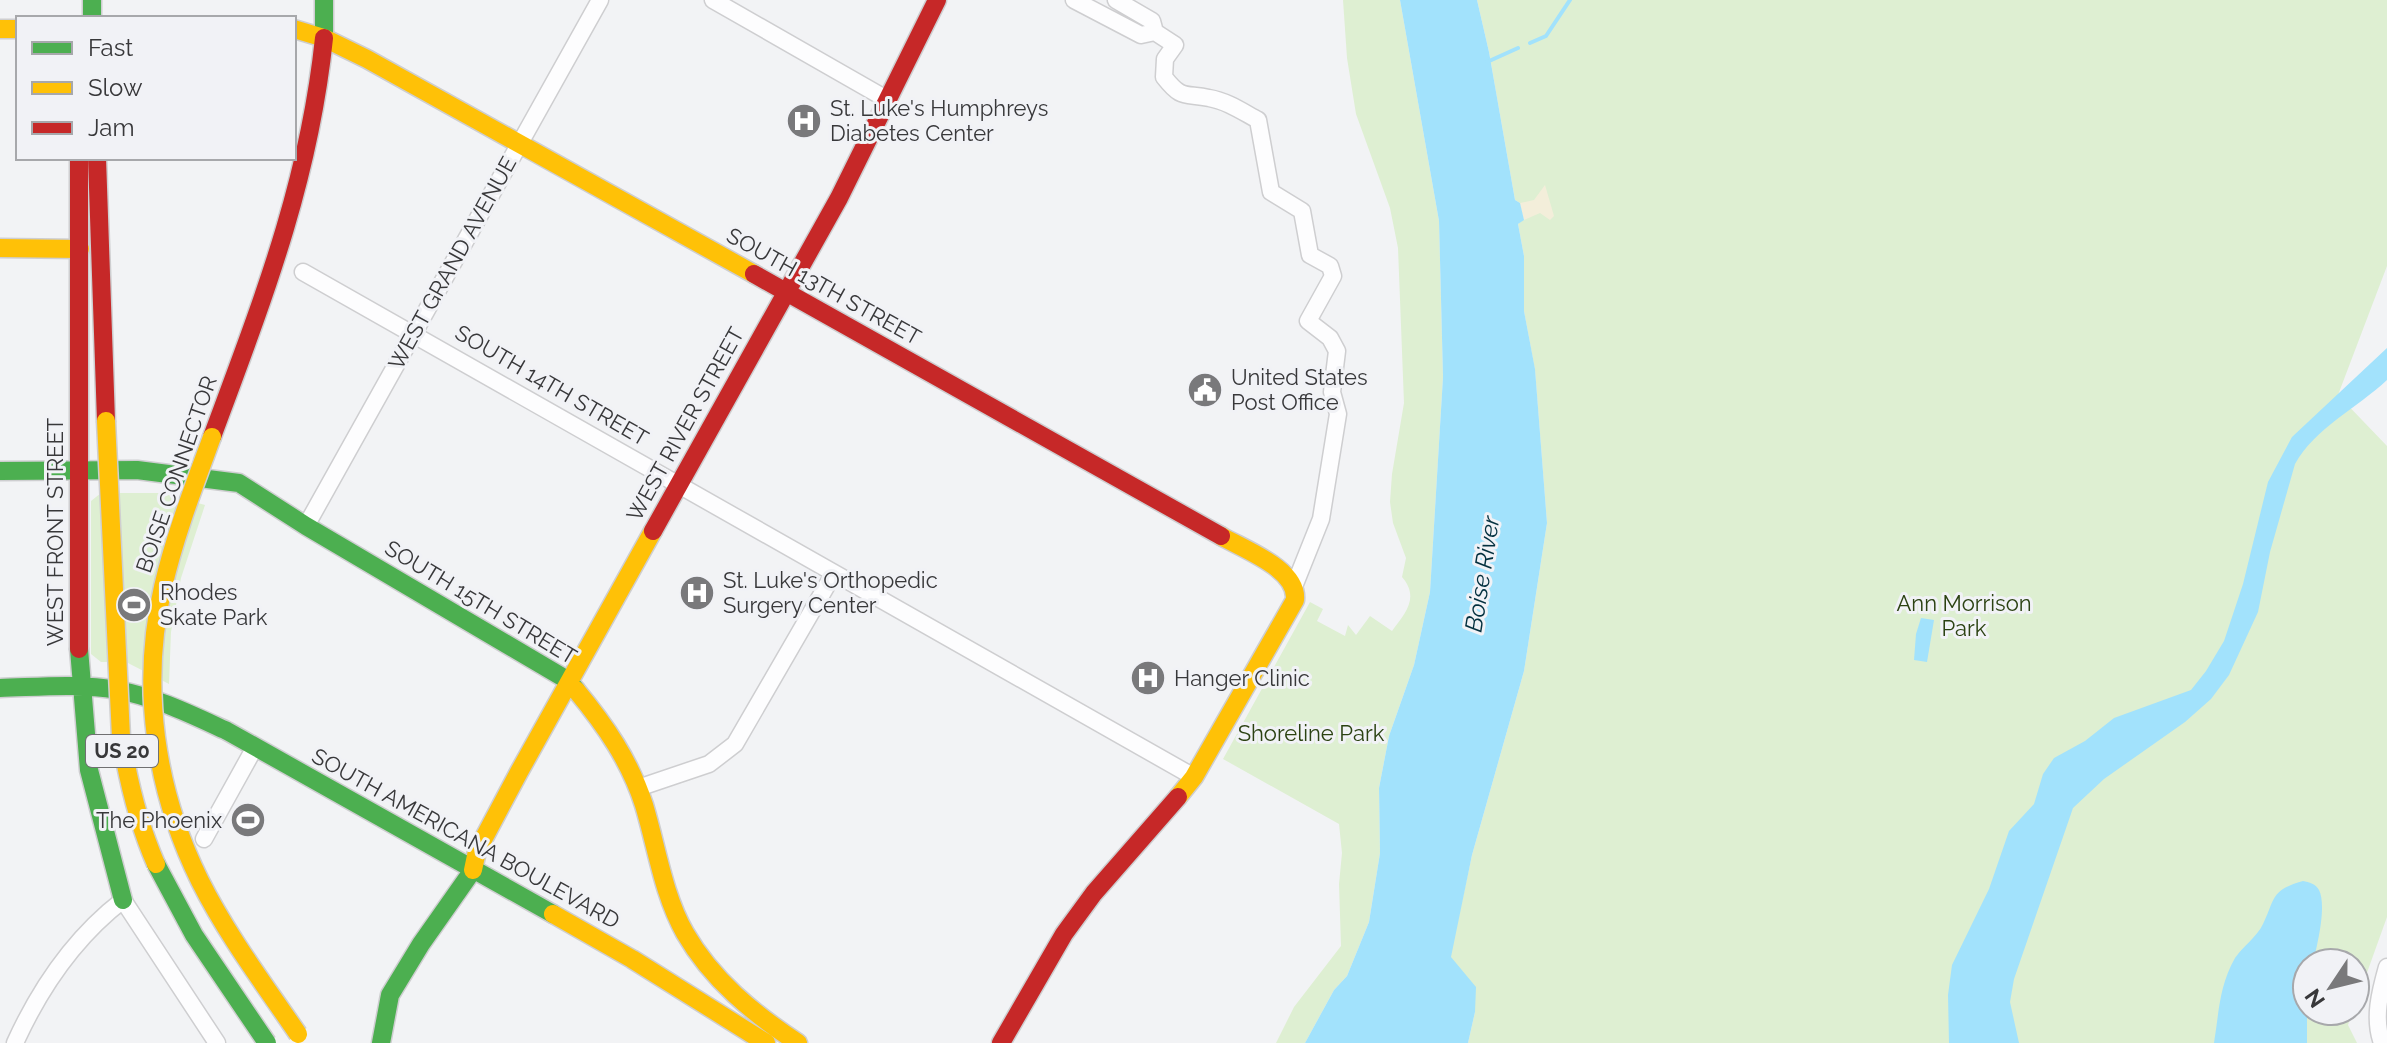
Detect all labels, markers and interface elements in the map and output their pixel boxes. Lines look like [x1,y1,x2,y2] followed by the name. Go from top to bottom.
[16,16,296,160] legend
[88,33,133,62] text: Fast
[88,73,143,102] text: Slow
[830,95,1048,146] place label: St. Luke's Humphreys Diabetes Center
[785,102,823,140] hospital icon: St. Luke's Humphreys Diabetes Center
[88,113,134,142] text: Jam
[383,152,521,374] street label: WEST GRAND AVENUE
[722,222,926,351] street label: SOUTH 13TH STREET
[451,319,654,451] street label: SOUTH 14TH STREET
[621,322,749,525] street label: WEST RIVER STREET
[1231,364,1368,415] place label: United States Post Office
[1186,371,1224,409] public building icon: United States Post Office
[130,372,222,576] street label: BOISE CONNECTOR
[42,417,68,646] street label: WEST FRONT STREET
[1459,513,1506,634] water label: Boise River
[380,534,582,670] street label: SOUTH 15TH STREET
[723,567,938,618] place label: St. Luke's Orthopedic Surgery Center
[678,574,716,612] hospital icon: St. Luke's Orthopedic Surgery Center
[160,579,268,630] place label: Rhodes Skate Park
[115,586,153,624] sports icon: Rhodes Skate Park
[1896,590,2032,641] park label: Ann Morrison Park
[1129,659,1167,697] hospital icon: Hanger Clinic
[1174,665,1310,691] place label: Hanger Clinic
[1238,720,1385,746] park label: Shoreline Park
[86,735,158,767] road number: US 20
[308,742,624,934] street label: SOUTH AMERICANA BOULEVARD
[229,801,267,839] sports icon: The Phoenix
[96,807,222,833] place label: The Phoenix
[2291,947,2371,1027] north arrow
[2299,984,2330,1013] text: N

